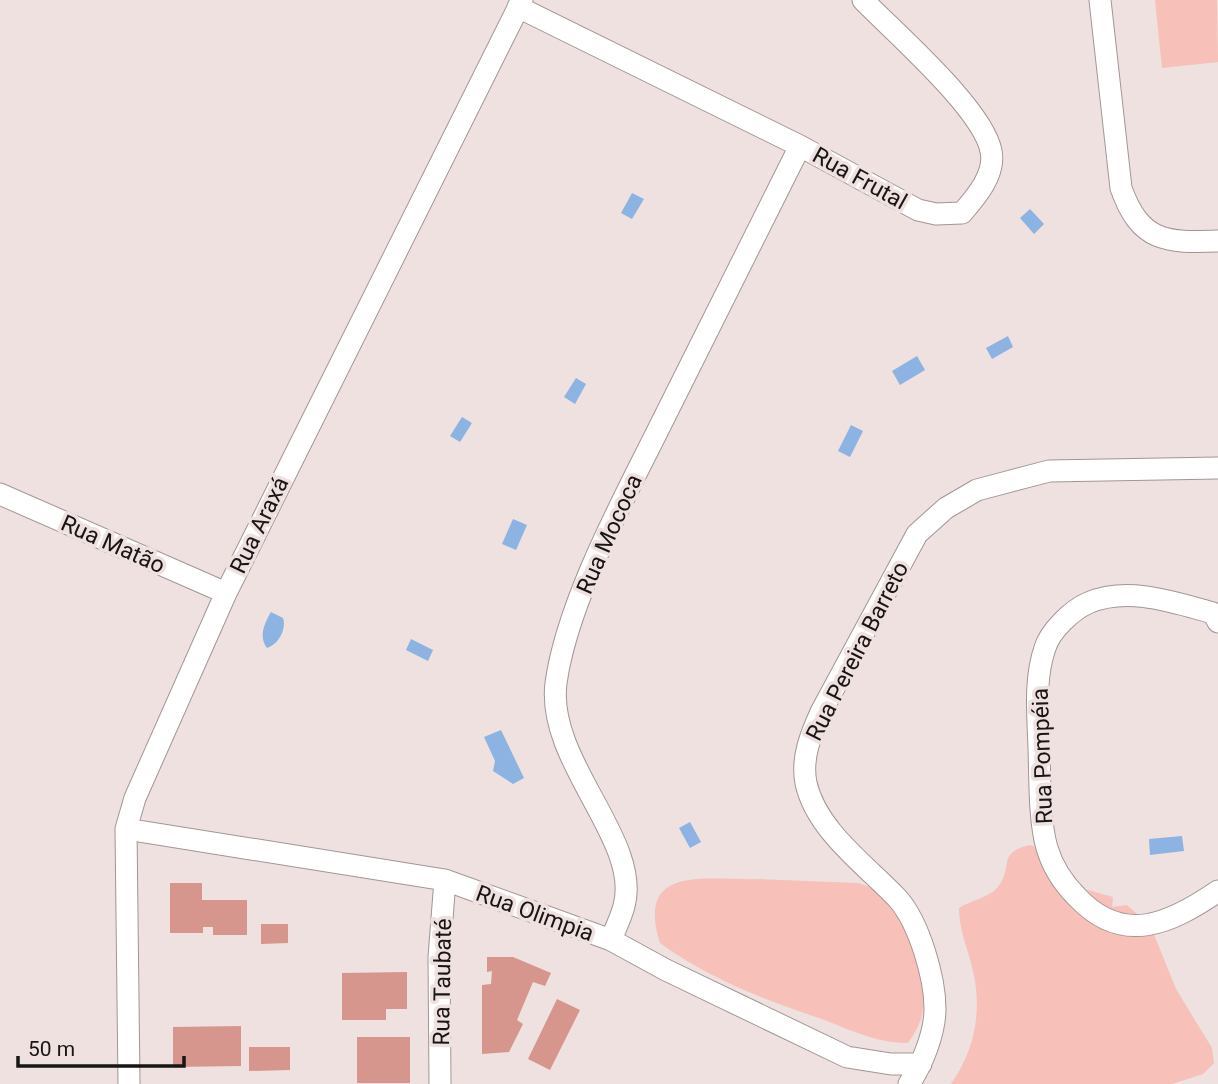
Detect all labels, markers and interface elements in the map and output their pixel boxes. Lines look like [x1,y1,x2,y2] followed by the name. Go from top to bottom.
[808,142,912,215] street label: Rua Frutal
[571,470,648,598] street label: Rua Mococa
[225,473,294,578] street label: Rua Araxá
[57,510,169,579] street label: Rua Matão
[801,557,914,745] street label: Rua Pereira Barreto
[1027,688,1058,824] street label: Rua Pompéia
[472,880,597,947] street label: Rua Olimpia
[428,918,457,1046] street label: Rua Taubaté
[18,1024,184,1068] scale bar
[28,1037,75,1061] text: 50 m

